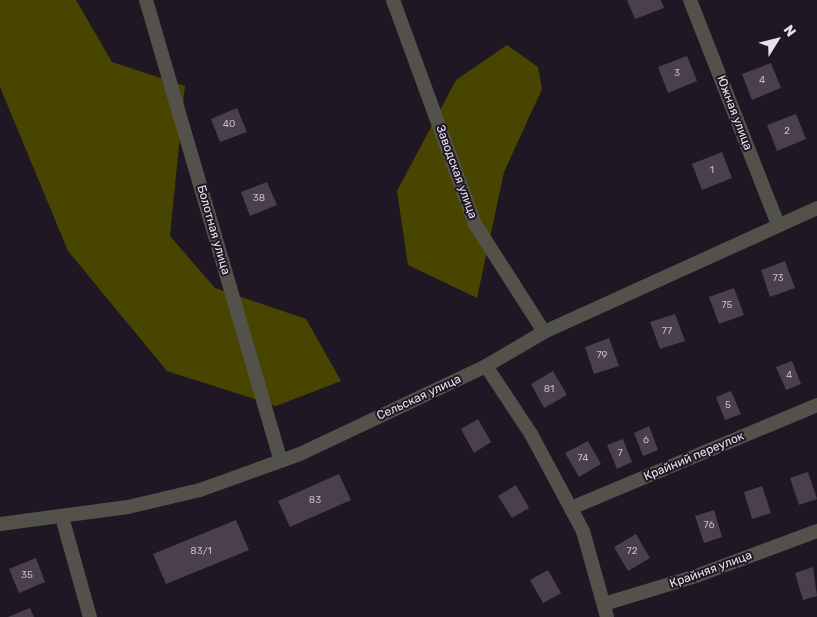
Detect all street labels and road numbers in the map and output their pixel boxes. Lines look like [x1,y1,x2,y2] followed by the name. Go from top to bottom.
[713,74,755,152] street label: Южная улица
[432,123,480,221] street label: Заводская улица
[193,184,233,276] street label: Болотная улица
[375,372,463,424] street label: Сельская улица
[642,429,746,485] street label: Крайний переулок
[668,548,754,592] street label: Крайняя улица

